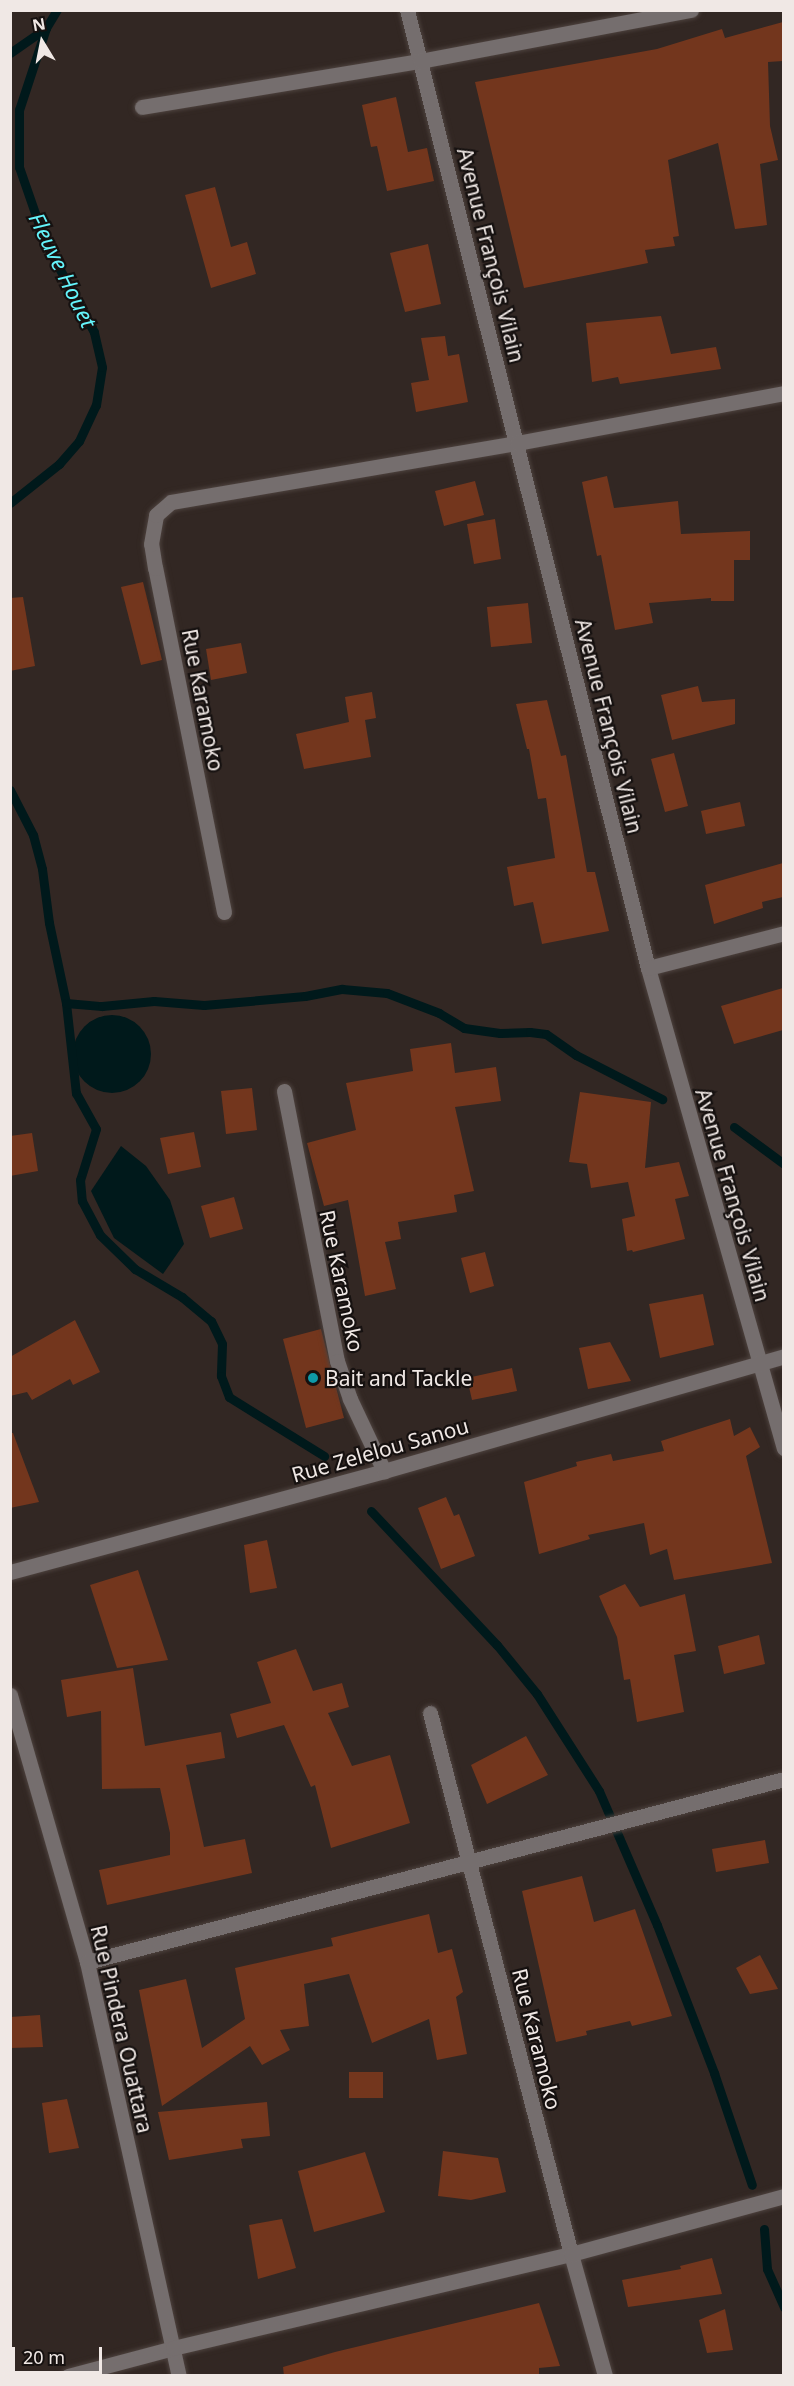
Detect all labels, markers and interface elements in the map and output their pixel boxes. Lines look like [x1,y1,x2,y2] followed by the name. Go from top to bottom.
[12,12,72,72] north arrow
[31,12,47,36] text: N
[452,145,530,365] street label: Avenue François Vilain
[24,208,102,332] water label: Fleuve Houet
[570,616,648,836] street label: Avenue François Vilain
[177,627,229,773] street label: Rue Karamoko
[691,1086,775,1304] street label: Avenue François Vilain
[315,1208,369,1354] street label: Rue Karamoko
[325,1365,472,1391] place label: Bait and Tackle
[306,1371,320,1385] marker: Bait and Tackle
[289,1413,471,1487] street label: Rue Zelelou Sanou
[86,1922,158,2136] street label: Rue Pindera Ouattara
[507,1966,567,2112] street label: Rue Karamoko
[15,2335,105,2373] scale bar
[23,2345,65,2369] text: 20 m

